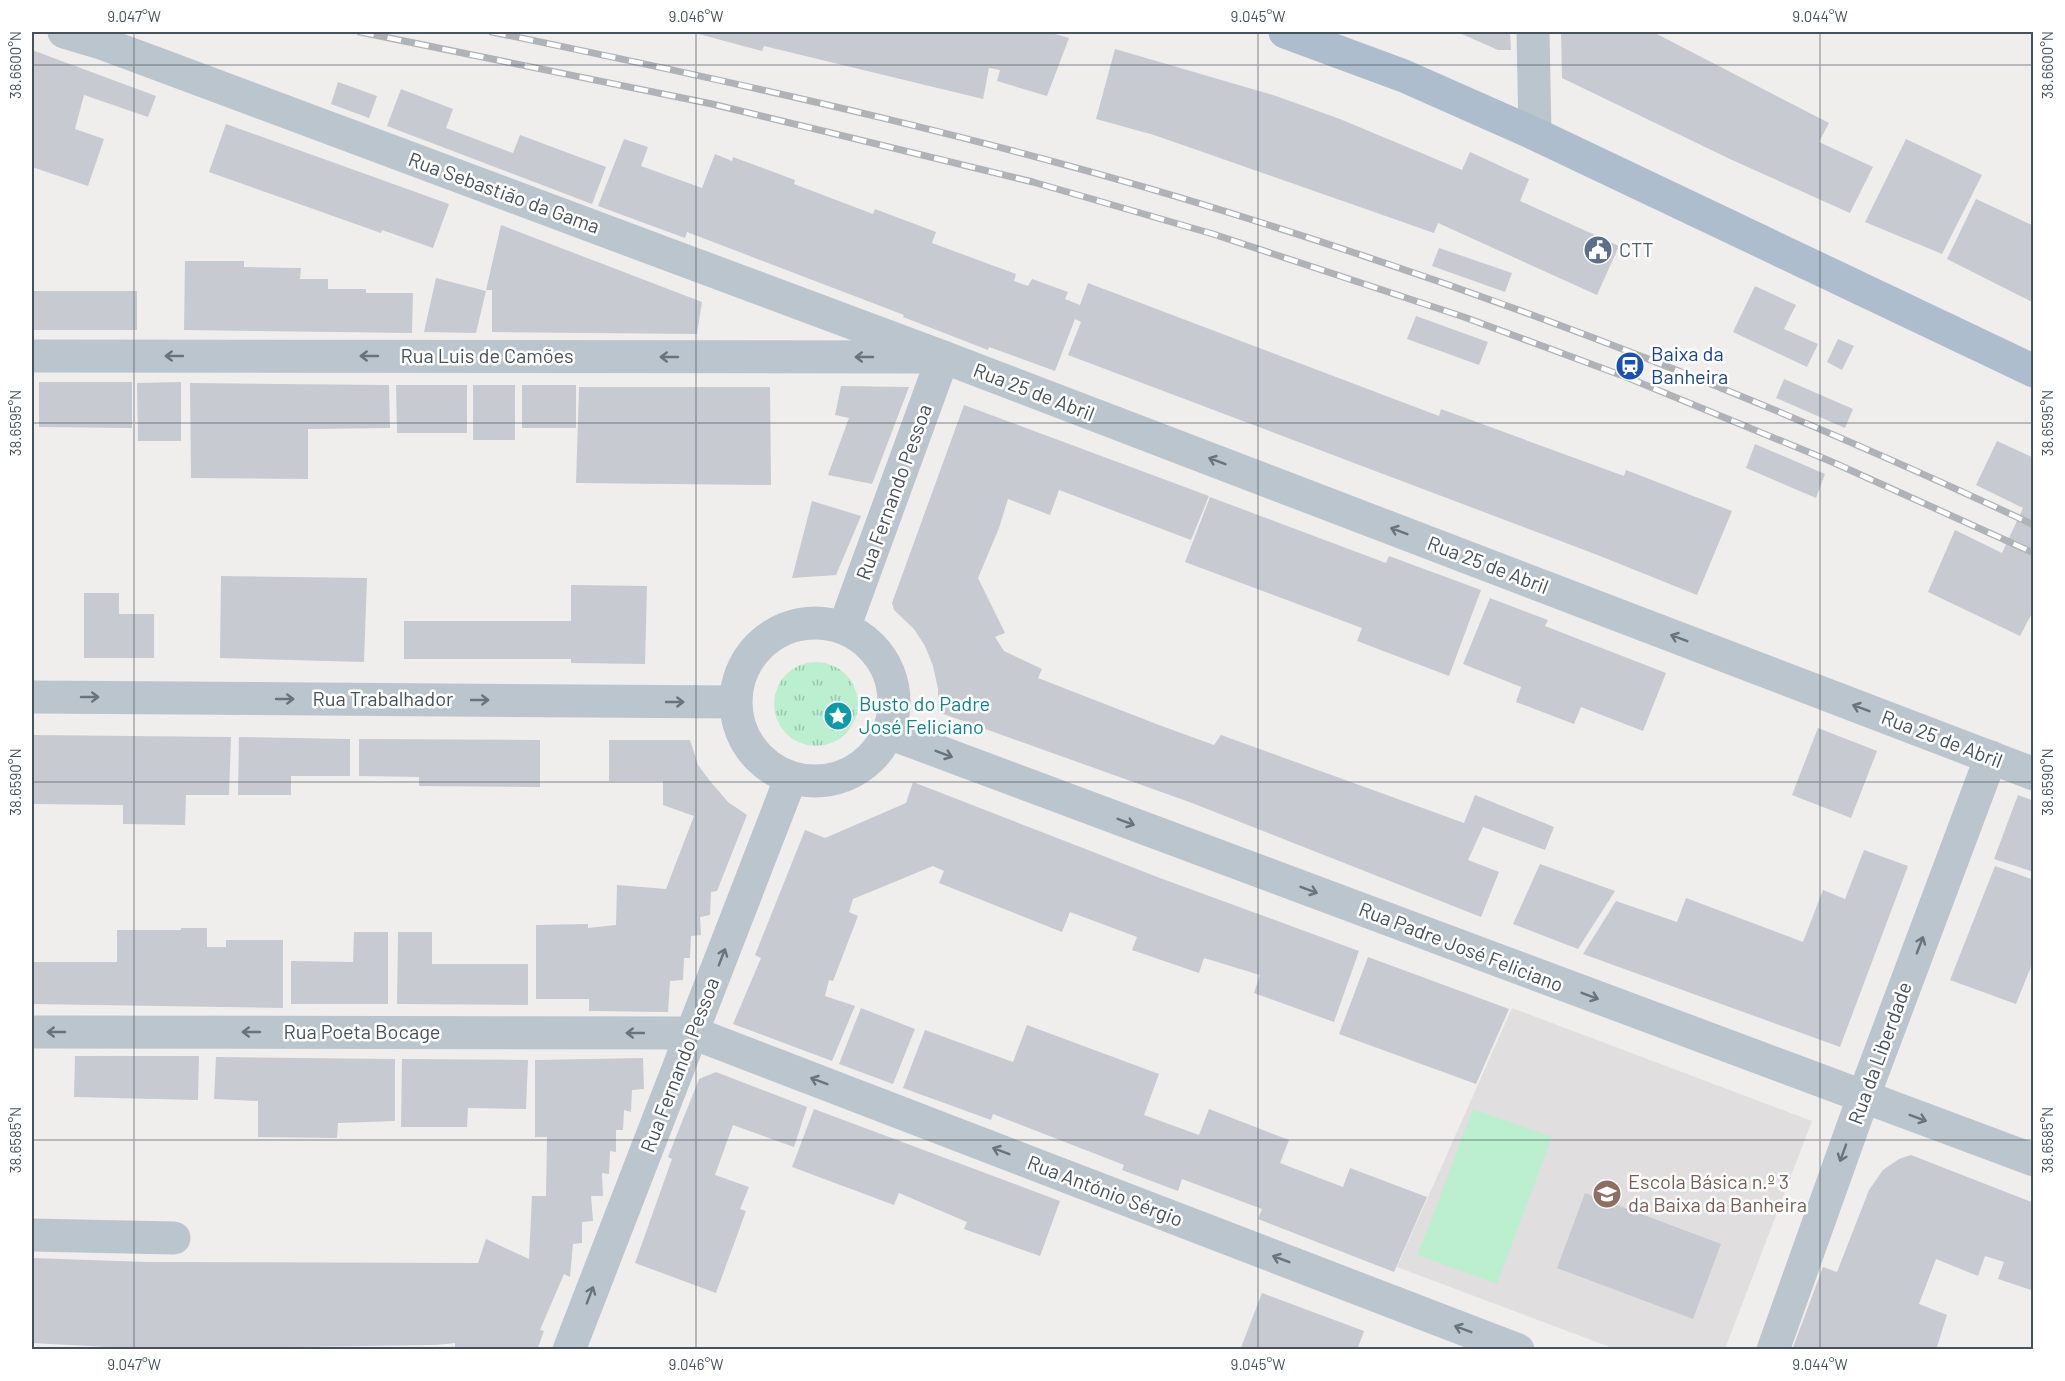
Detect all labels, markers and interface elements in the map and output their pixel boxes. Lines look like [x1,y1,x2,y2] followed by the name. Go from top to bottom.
[107,7,161,25] text: 9.047°W
[669,7,723,25] text: 9.046°W
[1231,7,1285,25] text: 9.045°W
[1792,7,1848,25] text: 9.044°W
[6,31,24,99] text: 38.6600°N
[2038,31,2056,99] text: 38.6600°N
[405,146,603,238] street label: Rua Sebastião da Gama
[1582,234,1614,266] public building icon: CTT
[1619,237,1654,261] place label: CTT
[1651,341,1728,388] place label: Baixa da Banheira
[401,343,574,367] street label: Rua Luis de Camões
[164,350,184,362] one-way arrow
[359,350,379,362] one-way arrow
[1614,350,1646,382] station icon: Baixa da Banheira
[659,351,679,362] one-way arrow
[854,351,874,363] one-way arrow
[970,357,1098,425] street label: Rua 25 de Abril
[6,390,24,456] text: 38.6595°N
[2038,390,2056,456] text: 38.6595°N
[850,401,936,583] street label: Rua Fernando Pessoa
[1208,455,1226,466] one-way arrow
[1390,525,1409,536] one-way arrow
[1424,530,1552,598] street label: Rua 25 de Abril
[1670,632,1689,643] one-way arrow
[313,686,453,710] street label: Rua Trabalhador
[79,691,99,703] one-way arrow
[859,691,990,738] place label: Busto do Padre José Feliciano
[274,693,294,705] one-way arrow
[469,694,489,706] one-way arrow
[664,696,684,708] one-way arrow
[822,700,854,732] place icon: Busto do Padre José Feliciano
[1852,702,1871,713] one-way arrow
[1878,704,2006,772] street label: Rua 25 de Abril
[6,748,24,816] text: 38.6590°N
[2038,748,2056,816] text: 38.6590°N
[934,749,952,760] one-way arrow
[1116,817,1135,828] one-way arrow
[1299,886,1318,897] one-way arrow
[1356,896,1567,996] street label: Rua Padre José Feliciano
[1916,936,1927,955] one-way arrow
[718,948,729,967] one-way arrow
[635,974,723,1155] street label: Rua Fernando Pessoa
[1842,978,1916,1127] street label: Rua da Liberdade
[1580,991,1599,1002] one-way arrow
[284,1019,441,1043] street label: Rua Poeta Bocage
[46,1026,66,1038] one-way arrow
[241,1026,261,1038] one-way arrow
[625,1027,645,1039] one-way arrow
[810,1075,829,1086] one-way arrow
[6,1107,24,1173] text: 38.6585°N
[2038,1107,2056,1173] text: 38.6585°N
[1908,1113,1927,1124] one-way arrow
[1837,1143,1848,1162] one-way arrow
[992,1145,1011,1156] one-way arrow
[1024,1149,1187,1231] street label: Rua António Sérgio
[1628,1169,1807,1216] place label: Escola Básica n.º 3 da Baixa da Banheira
[1591,1178,1623,1210] school or university icon: Escola Básica n.º 3 da Baixa da Banheira
[1272,1252,1291,1263] one-way arrow
[586,1286,597,1305] one-way arrow
[1454,1322,1473,1333] one-way arrow
[107,1355,161,1373] text: 9.047°W
[669,1355,723,1373] text: 9.046°W
[1231,1355,1285,1373] text: 9.045°W
[1792,1355,1848,1373] text: 9.044°W

